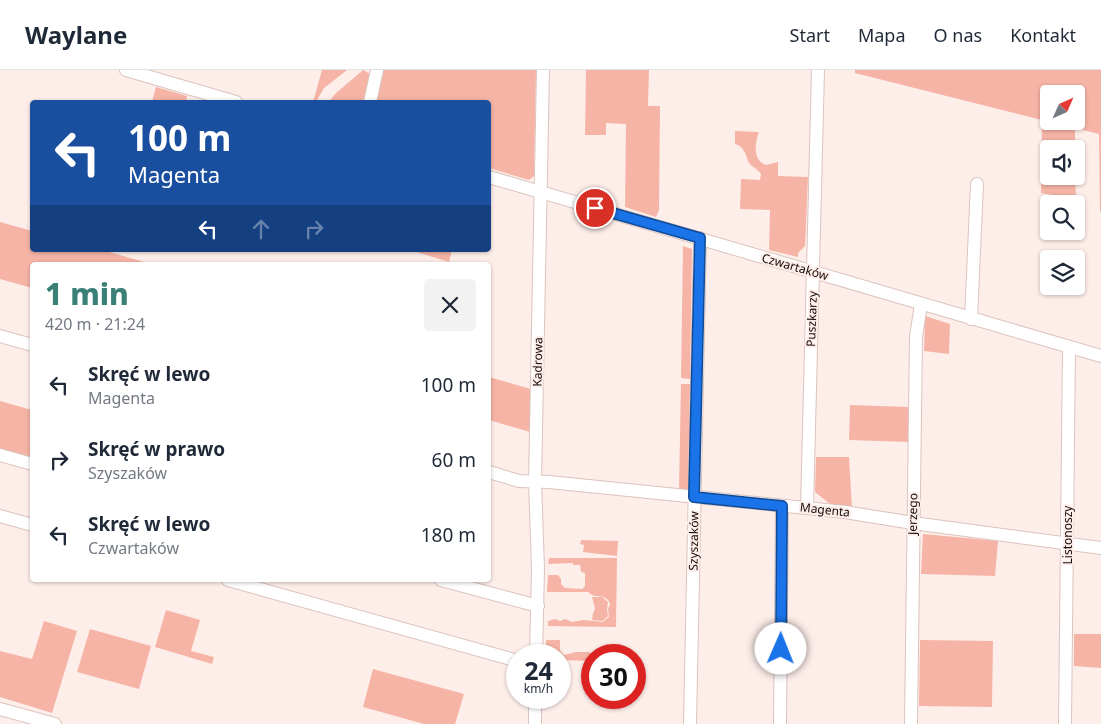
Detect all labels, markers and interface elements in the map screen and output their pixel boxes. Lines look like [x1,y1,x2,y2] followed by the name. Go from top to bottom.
[25,18,127,51] text: Waylane
[790,23,830,47] text: Start
[858,23,906,47] text: Mapa
[934,23,982,47] text: O nas
[1010,23,1076,47] text: Kontakt
[1040,85,1085,130] north arrow
[1040,85,1085,295] map controls
[128,114,231,161] text: 100 m
[45,120,110,185] icon: left
[1040,140,1085,185] button: sound
[128,159,220,189] text: Magenta
[574,187,616,229] pin
[581,194,609,222] icon: arrive
[1040,195,1085,240] button: search
[194,215,222,243] icon: left
[247,215,275,243] icon: ahead
[300,215,328,243] icon: right
[760,249,831,284] street label: Czwartaków
[1040,250,1085,295] button: layers
[45,273,129,314] text: 1 min
[424,279,476,331] button: close
[802,290,821,347] street label: Puszkarzy
[45,313,145,335] text: 420 m · 21:24
[529,337,546,387] street label: Kadrowa
[88,361,210,387] text: Skręć w lewo
[45,371,73,399] icon: left
[421,372,476,398] text: 100 m
[88,387,155,409] text: Magenta
[88,436,225,462] text: Skręć w prawo
[45,446,73,474] icon: right
[432,447,476,473] text: 60 m
[88,462,167,484] text: Szyszaków
[904,493,921,536] street label: Jerzego
[799,498,851,521] street label: Magenta
[1059,505,1076,564] street label: Listonoszy
[88,511,210,537] text: Skręć w lewo
[684,511,703,571] street label: Szyszaków
[45,521,73,549] icon: left
[421,522,476,548] text: 180 m
[88,537,179,559] text: Czwartaków
[754,622,806,674] position arrow
[581,644,646,709] speed limit sign: 30
[524,653,553,687] text: 24
[524,680,553,697] text: km/h

